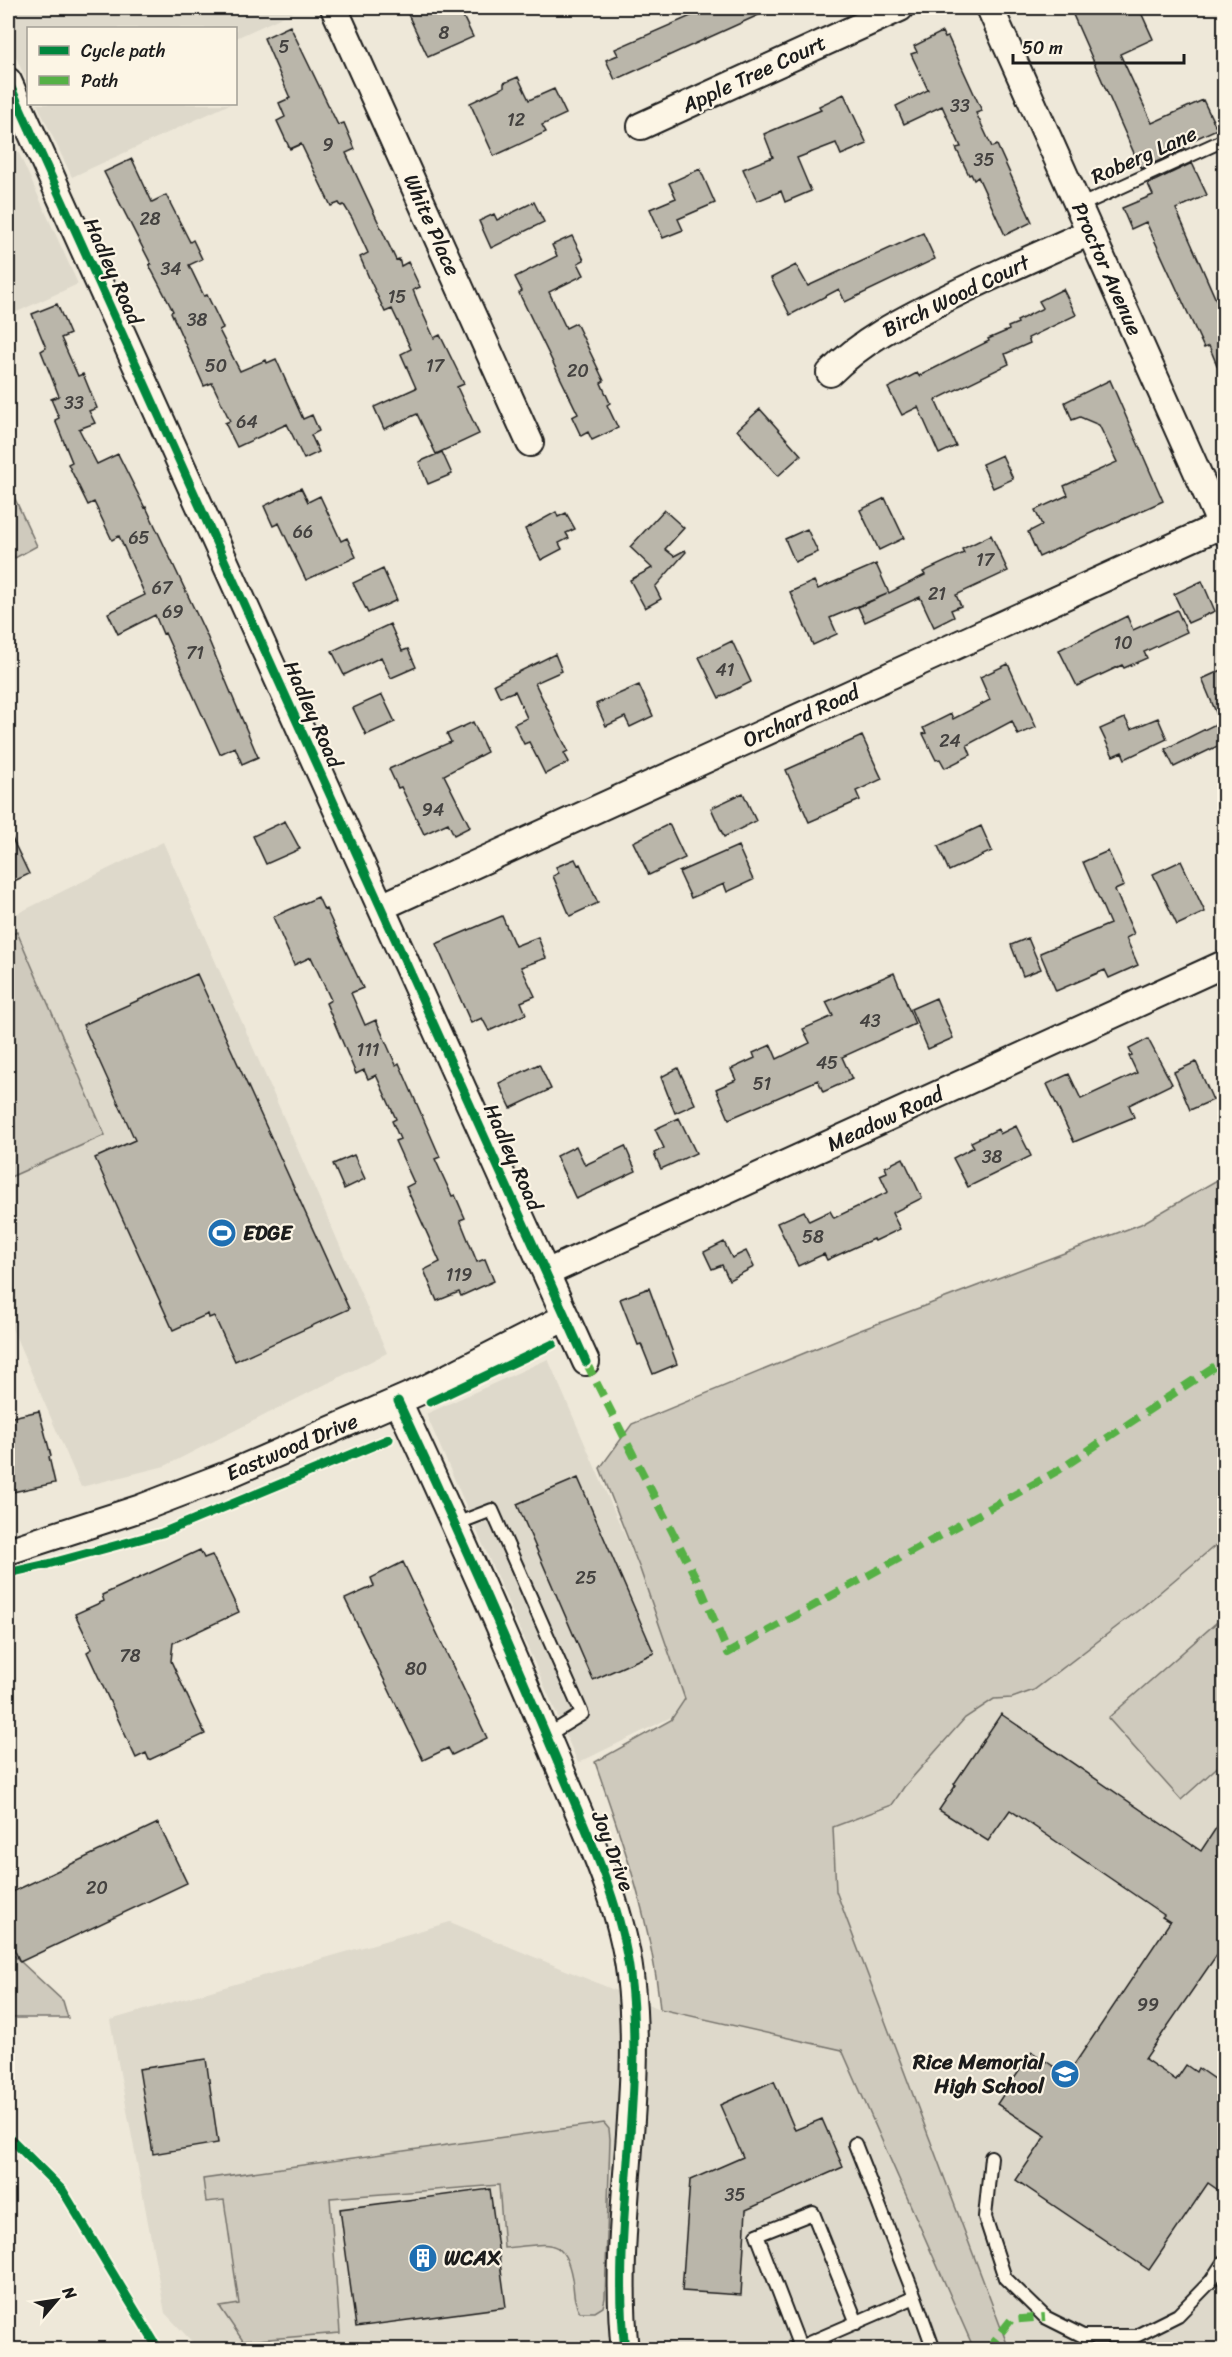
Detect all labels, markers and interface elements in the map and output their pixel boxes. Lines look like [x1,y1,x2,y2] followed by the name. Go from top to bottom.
[439,17,450,49] house number: 8
[674,24,833,125] street label: Apple Tree Court
[27,27,237,105] legend
[1013,27,1184,65] scale bar
[279,31,290,63] house number: 5
[1022,32,1063,64] text: 50 m
[81,35,165,67] text: Cycle path
[81,65,118,97] text: Path
[950,90,970,122] house number: 33
[507,104,525,136] house number: 12
[1085,115,1203,195] street label: Roberg Lane
[322,129,334,161] house number: 9
[974,144,994,176] house number: 35
[393,168,472,282] street label: White Place
[1061,196,1153,342] street label: Proctor Avenue
[139,203,161,235] house number: 28
[72,211,154,333] street label: Hadley Road
[876,243,1038,348] street label: Birch Wood Court
[160,253,182,285] house number: 34
[388,281,406,313] house number: 15
[187,304,208,336] house number: 38
[205,350,227,382] house number: 50
[426,350,446,382] house number: 17
[567,355,589,387] house number: 20
[64,387,84,419] house number: 33
[236,406,258,438] house number: 64
[293,516,313,548] house number: 66
[128,522,150,554] house number: 65
[976,544,996,576] house number: 17
[152,572,174,604] house number: 67
[928,578,946,610] house number: 21
[162,596,184,628] house number: 69
[1113,627,1133,659] house number: 10
[186,637,204,669] house number: 71
[272,654,354,776] street label: Hadley Road
[716,654,735,686] house number: 41
[736,673,867,759] street label: Orchard Road
[939,725,961,757] house number: 24
[422,794,444,826] house number: 94
[859,1005,881,1037] house number: 43
[356,1034,380,1066] house number: 111
[816,1047,838,1079] house number: 45
[753,1068,772,1100] house number: 51
[820,1075,951,1163] street label: Meadow Road
[472,1097,554,1219] street label: Hadley Road
[982,1141,1003,1173] house number: 38
[243,1214,294,1252] place label: EDGE
[206,1217,238,1249] sports icon: EDGE
[802,1221,824,1253] house number: 58
[446,1259,472,1291] house number: 119
[220,1402,364,1492] street label: Eastwood Drive
[575,1562,597,1594] house number: 25
[119,1640,141,1672] house number: 78
[405,1653,427,1685] house number: 80
[580,1804,646,1897] street label: Joy Drive
[86,1872,108,1904] house number: 20
[1137,1989,1159,2021] house number: 99
[912,2043,1045,2105] place label: Rice Memorial High School
[1049,2058,1081,2090] school or university icon: Rice Memorial High School
[725,2179,745,2211] house number: 35
[444,2239,501,2277] place label: WCAX
[407,2242,439,2274] building icon: WCAX
[27,2270,87,2330] north arrow
[54,2280,85,2306] text: N

